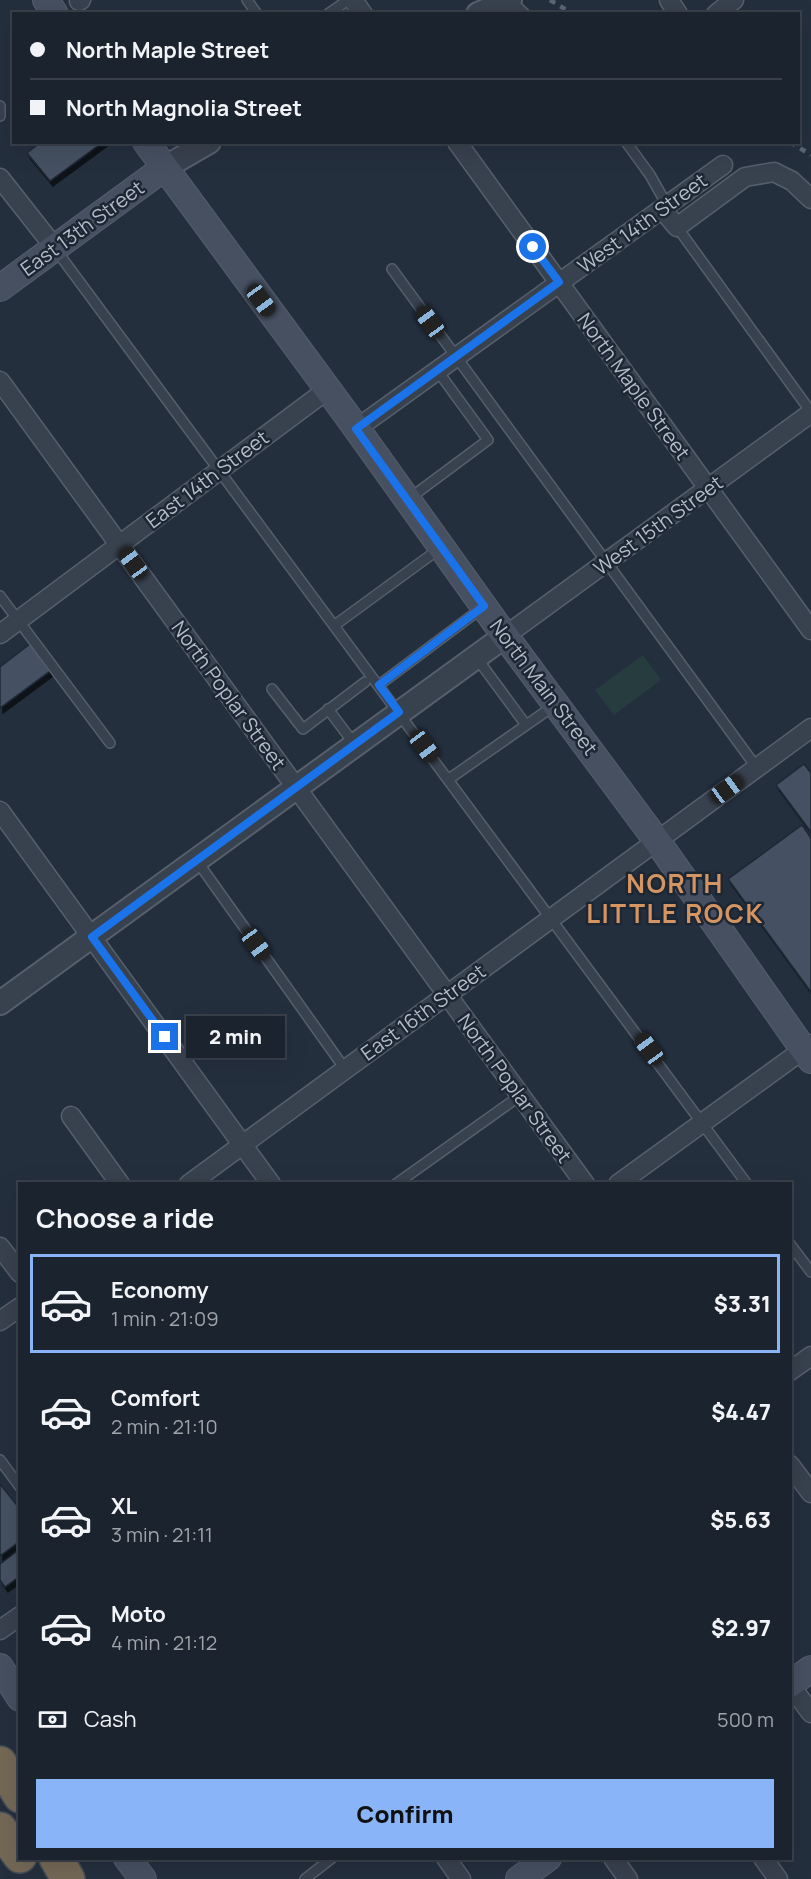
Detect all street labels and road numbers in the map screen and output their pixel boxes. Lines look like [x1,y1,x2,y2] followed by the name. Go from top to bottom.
[572,167,712,279] street label: West 14th Street
[15,174,149,282] street label: East 13th Street
[572,307,696,465] street label: North Maple Street
[140,424,274,534] street label: East 14th Street
[588,469,728,581] street label: West 15th Street
[484,613,604,761] street label: North Main Street
[166,615,292,775] street label: North Poplar Street
[355,958,491,1066] street label: East 16th Street
[452,1008,578,1168] street label: North Poplar Street

